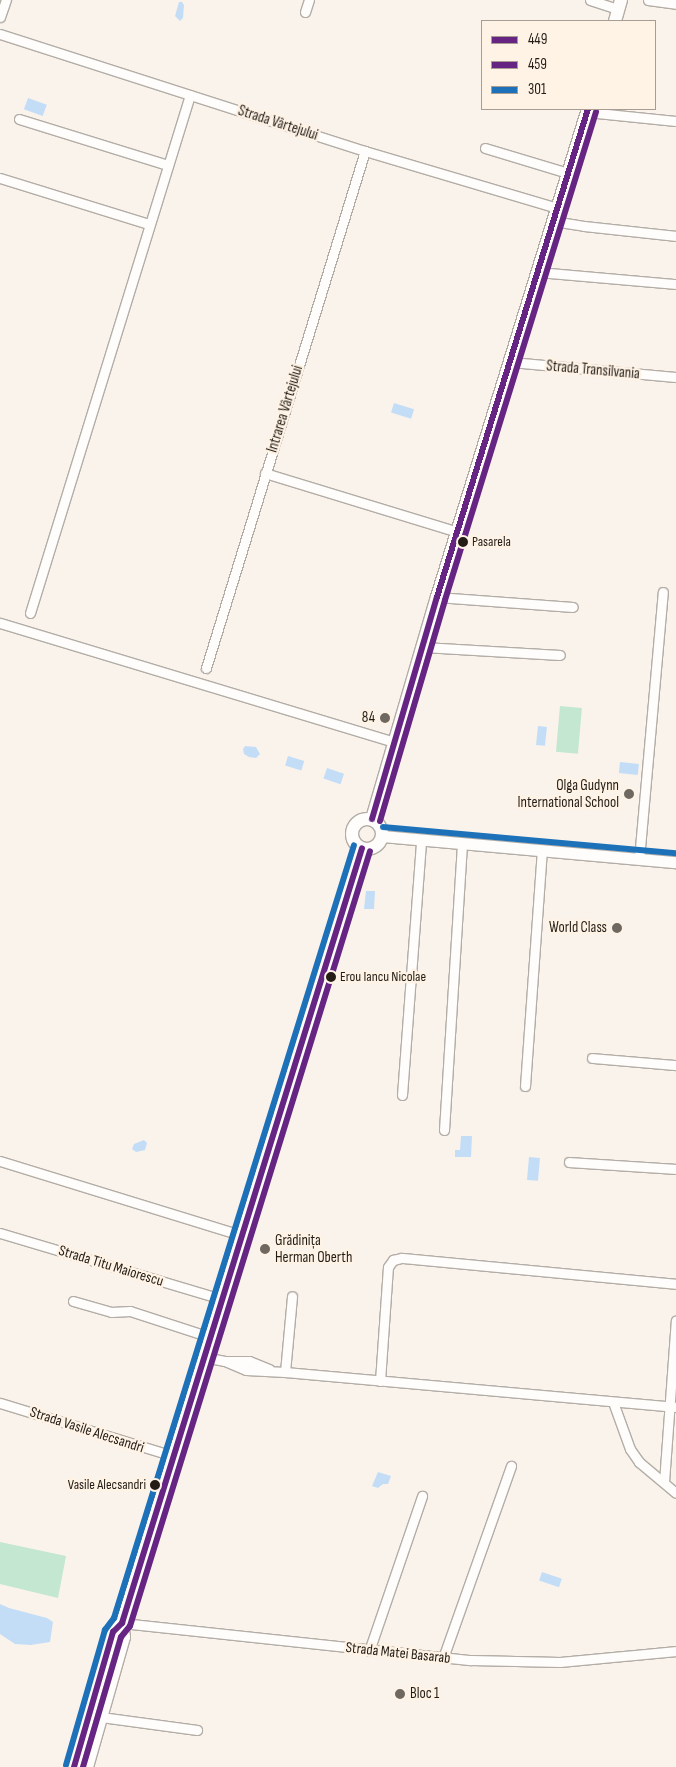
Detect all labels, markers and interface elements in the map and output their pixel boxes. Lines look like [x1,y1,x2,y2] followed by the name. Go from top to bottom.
[481,20,656,110] legend
[528,30,547,49] text: 449
[528,55,547,74] text: 459
[528,80,546,99] text: 301
[236,102,320,144] street label: Strada Vârtejului
[545,357,641,383] street label: Strada Transilvania
[263,363,307,455] street label: Intrarea Vârtejului
[472,534,511,550] place label: Pasarela
[458,537,468,547] marker: Pasarela
[362,709,375,727] place label: 84
[379,712,391,724] marker: 84
[517,776,619,811] place label: Olga Gudynn International School
[623,788,635,800] marker: Olga Gudynn International School
[549,919,607,937] place label: World Class
[611,922,623,934] marker: World Class
[340,969,426,985] place label: Erou Iancu Nicolae
[326,972,336,982] marker: Erou Iancu Nicolae
[275,1231,352,1266] place label: Grădinița Herman Oberth
[56,1241,166,1291] street label: Strada Titu Maiorescu
[259,1243,271,1255] marker: Grădinița Herman Oberth
[28,1403,146,1457] street label: Strada Vasile Alecsandri
[68,1477,146,1493] place label: Vasile Alecsandri
[150,1480,160,1490] marker: Vasile Alecsandri
[345,1639,451,1667] street label: Strada Matei Basarab
[410,1685,439,1703] place label: Bloc 1
[394,1688,406,1700] marker: Bloc 1

